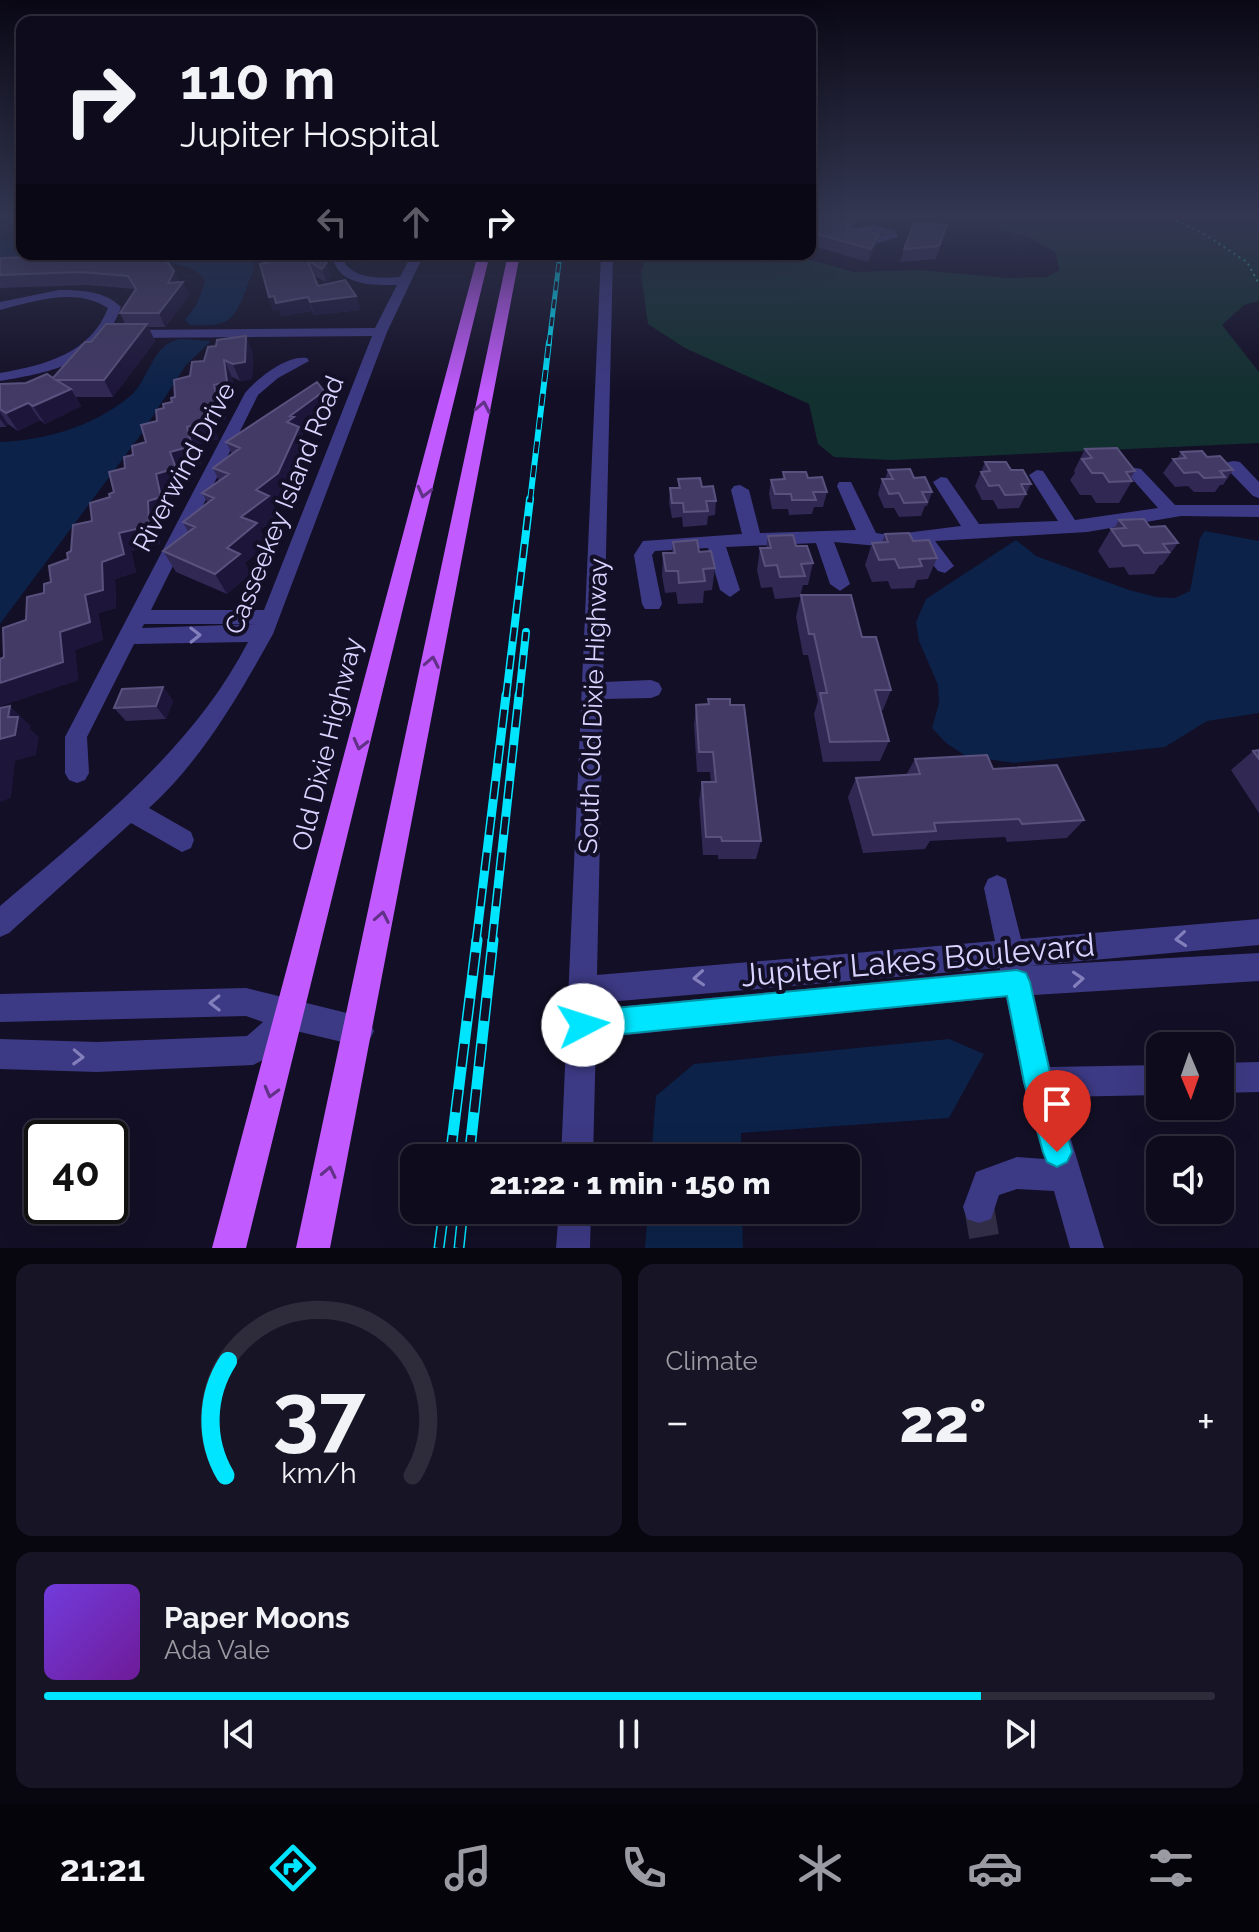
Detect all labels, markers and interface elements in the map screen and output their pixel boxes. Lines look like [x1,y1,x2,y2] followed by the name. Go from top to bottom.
[180,46,335,112] text: 110 m
[48,48,152,152] icon: right
[180,113,439,155] text: Jupiter Hospital
[310,200,354,244] icon: left
[394,200,438,244] icon: ahead
[478,200,522,244] icon: right
[218,371,350,639] street label: Casseekey Island Road
[127,377,241,557] street label: Riverwind Drive
[474,401,491,414] one-way arrow
[416,485,433,499] one-way arrow
[573,558,613,854] street label: South Old Dixie Highway
[189,626,202,644] one-way arrow
[286,634,368,854] street label: Old Dixie Highway
[423,655,440,669] one-way arrow
[352,737,369,751] one-way arrow
[373,911,390,924] one-way arrow
[740,926,1096,993] street label: Jupiter Lakes Boulevard
[1174,930,1187,947] one-way arrow
[692,969,705,986] one-way arrow
[1072,970,1085,987] one-way arrow
[541,983,625,1067] position arrow
[208,994,221,1011] one-way arrow
[1146,1032,1234,1120] north arrow
[1146,1032,1234,1224] map controls
[72,1048,85,1065] one-way arrow
[1023,1070,1091,1152] pin
[1035,1082,1079,1126] icon: arrive
[263,1084,280,1098] one-way arrow
[24,1120,128,1224] speed limit sign: 40
[1146,1136,1234,1224] button: sound
[320,1165,337,1179] one-way arrow
[489,1166,771,1201] text: 21:22 · 1 min · 150 m
[666,1346,758,1376] text: Climate
[272,1364,366,1461] text: 37
[900,1386,986,1456] text: 22°
[666,1396,689,1447] text: −
[1197,1396,1215,1447] text: +
[281,1456,356,1490] text: km/h
[164,1600,350,1635] text: Paper Moons
[164,1635,270,1665] text: Ada Vale
[217,1712,261,1756] icon: previous
[607,1712,651,1756] icon: pause
[998,1712,1042,1756] icon: next
[265,1840,321,1896] icon: directions
[440,1840,496,1896] icon: music
[616,1840,672,1896] icon: phone
[792,1840,848,1896] icon: climate
[967,1840,1023,1896] icon: car
[1143,1840,1199,1896] icon: filters
[60,1847,145,1889] text: 21:21

